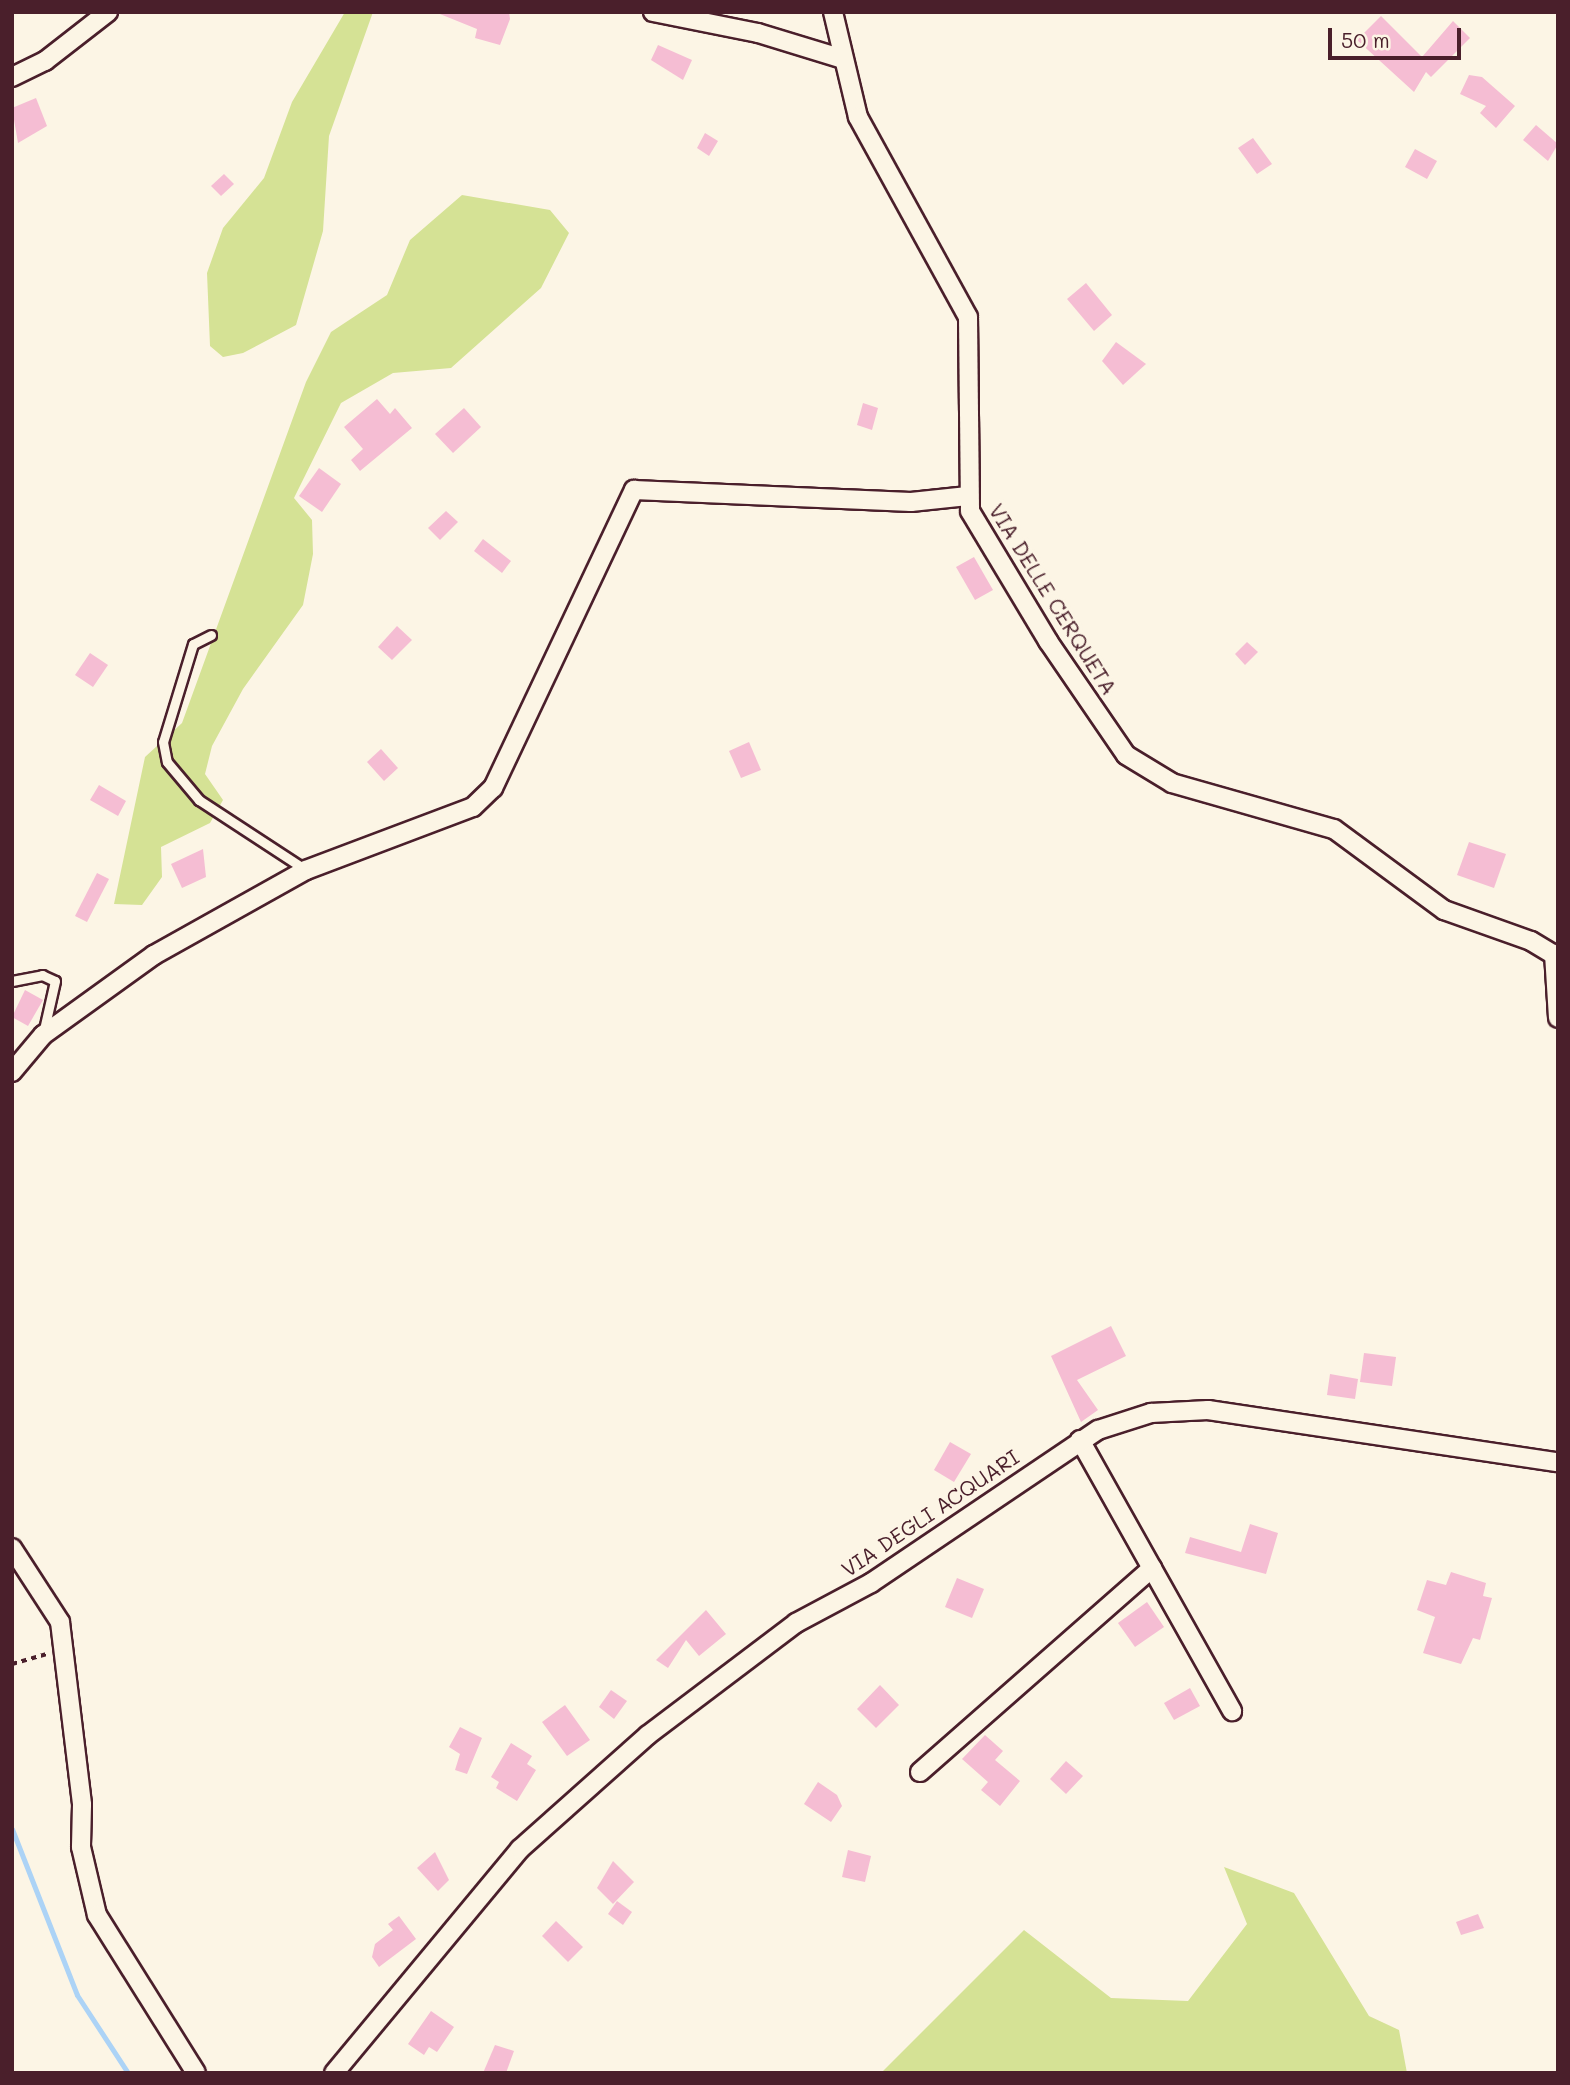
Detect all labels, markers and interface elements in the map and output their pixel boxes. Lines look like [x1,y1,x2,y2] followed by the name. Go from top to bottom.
[1332,14,1465,58] scale bar
[1341,26,1390,53] text: 50 m
[984,499,1122,699] street label: VIA DELLE CERQUETA
[836,1444,1024,1582] street label: VIA DEGLI ACQUARI

